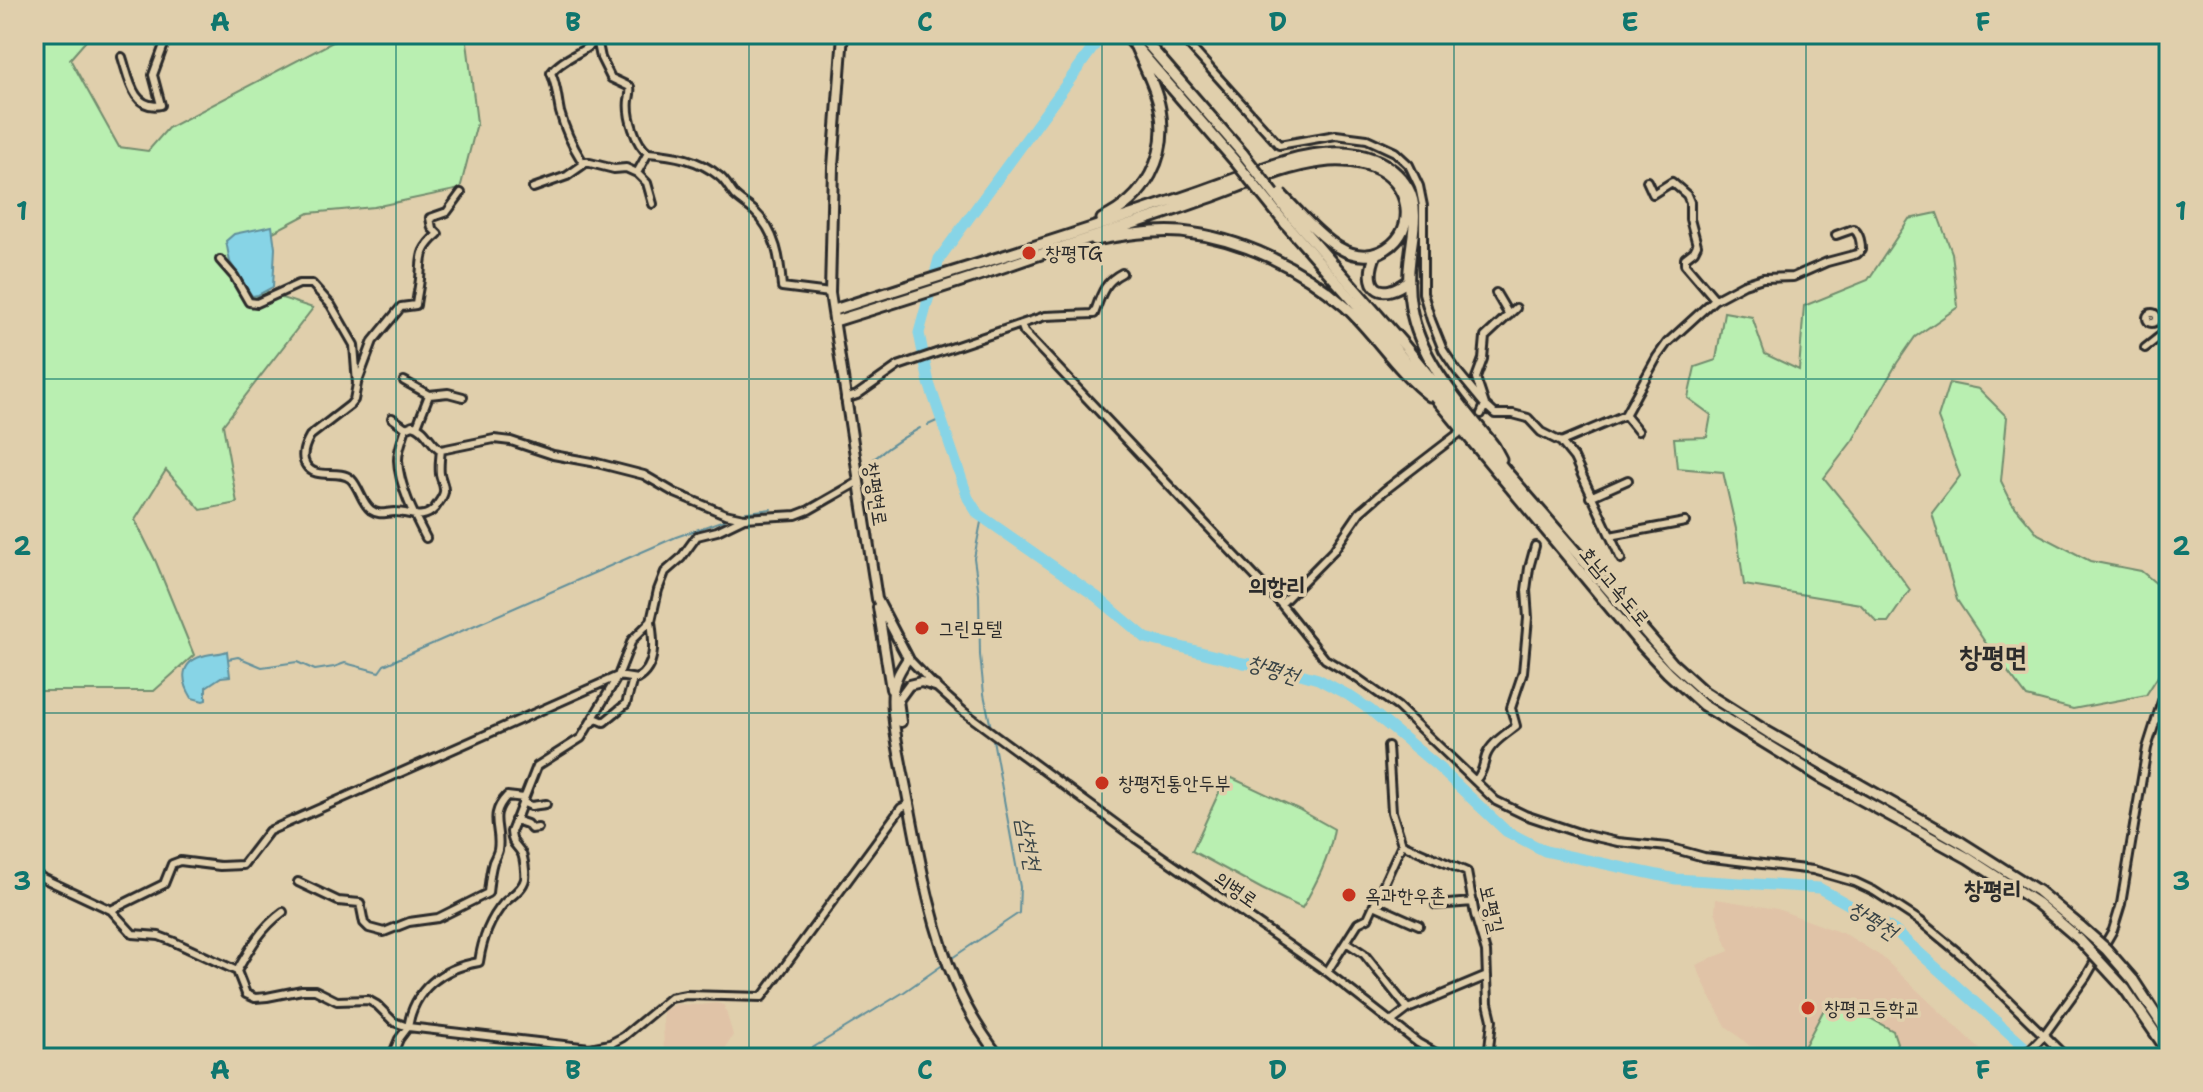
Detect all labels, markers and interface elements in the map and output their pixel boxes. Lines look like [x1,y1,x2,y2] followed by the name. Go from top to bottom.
[210,4,230,39] text: A
[565,4,581,39] text: B
[917,4,933,39] text: C
[1269,4,1287,39] text: D
[1621,4,1639,39] text: E
[1975,4,1991,39] text: F
[16,193,28,228] text: 1
[2175,193,2187,228] text: 1
[1045,240,1103,266] place label: 창평TG
[1020,244,1038,262] marker: 창평TG
[858,460,894,528] street label: 창평현로
[13,528,31,563] text: 2
[2172,528,2190,563] text: 2
[1574,541,1656,631] street label: 호남고속도로
[1248,570,1306,602] district label: 의항리
[938,615,1002,641] place label: 그린모텔
[913,619,931,637] marker: 그린모텔
[1959,637,2027,675] district label: 창평면
[1243,647,1305,691] water label: 창평천
[1118,770,1231,796] place label: 창평전통안두부
[1093,774,1111,792] marker: 창평전통안두부
[1010,815,1048,875] water label: 삼천천
[13,863,31,898] text: 3
[2172,863,2190,898] text: 3
[1209,865,1263,913] street label: 의병로
[1964,874,2022,906] district label: 창평리
[1365,882,1445,908] place label: 옥과한우촌
[1474,883,1510,935] street label: 보평길
[1340,886,1358,904] marker: 옥과한우촌
[1843,894,1905,948] water label: 창평천
[1824,995,1921,1021] place label: 창평고등학교
[1799,999,1817,1017] marker: 창평고등학교
[210,1052,230,1087] text: A
[565,1052,581,1087] text: B
[917,1052,933,1087] text: C
[1269,1052,1287,1087] text: D
[1621,1052,1639,1087] text: E
[1975,1052,1991,1087] text: F

